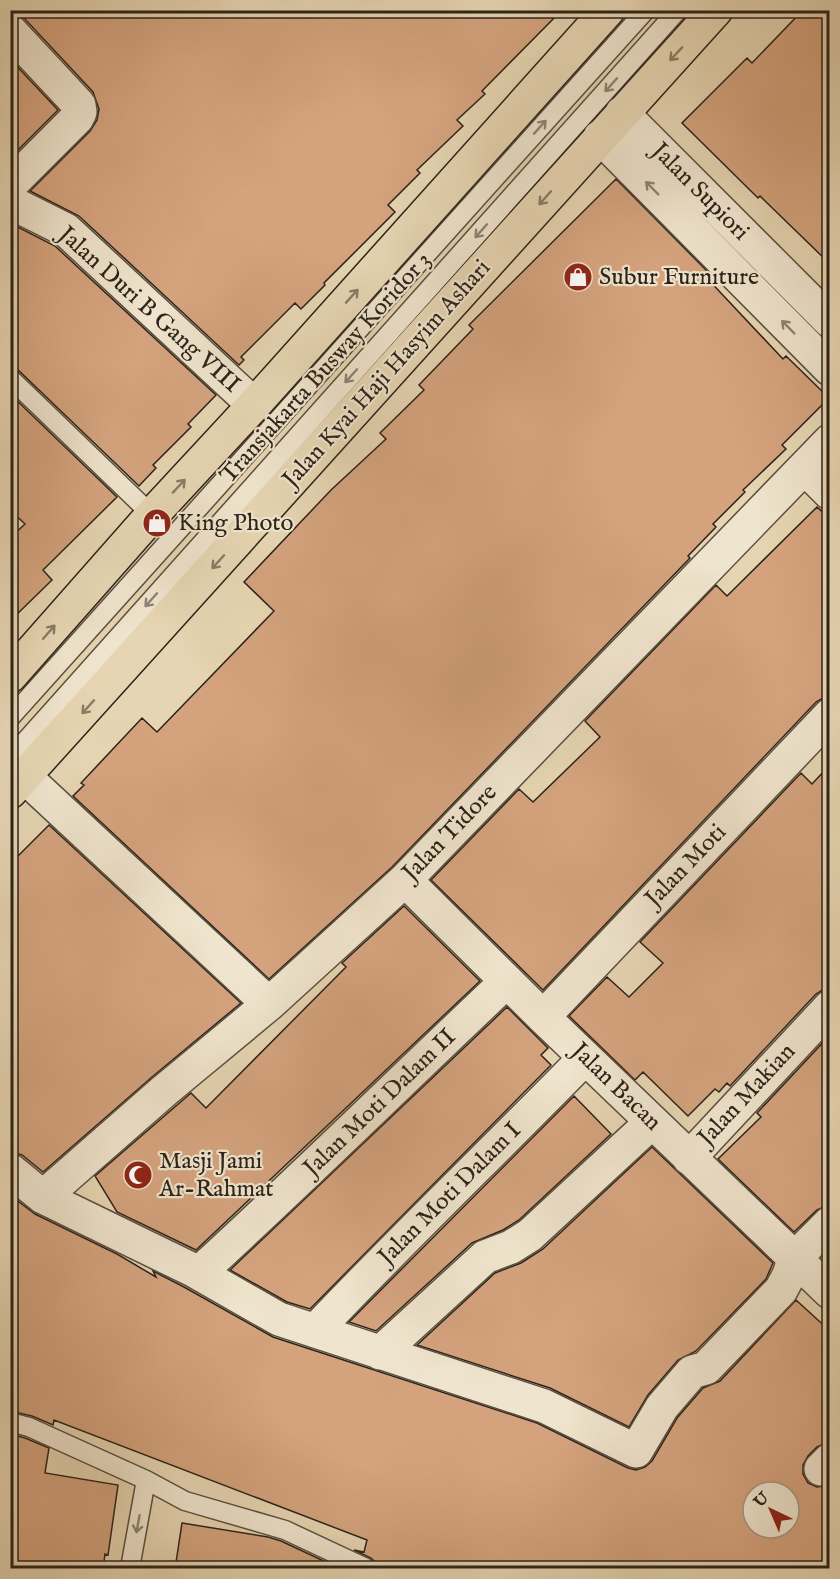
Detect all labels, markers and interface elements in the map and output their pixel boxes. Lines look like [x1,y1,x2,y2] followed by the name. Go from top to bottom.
[669,46,683,61] one-way arrow
[604,78,618,93] one-way arrow
[533,120,547,135] one-way arrow
[642,134,756,248] street label: Jalan Supiori
[644,181,659,196] one-way arrow
[538,190,552,205] one-way arrow
[49,218,247,400] street label: Jalan Duri B Gang VIII
[474,223,488,238] one-way arrow
[214,246,438,490] street label: Transjakarta Busway Koridor 3
[274,253,498,497] street label: Jalan Kyai Haji Hasyim Ashari
[562,261,594,293] shop icon: Subur Furniture
[599,262,759,293] place label: Subur Furniture
[345,288,359,303] one-way arrow
[781,320,796,335] one-way arrow
[344,369,358,384] one-way arrow
[171,479,186,494] one-way arrow
[141,507,173,539] shop icon: King Photo
[178,508,293,539] place label: King Photo
[211,554,225,569] one-way arrow
[144,592,158,607] one-way arrow
[42,625,56,640] one-way arrow
[81,699,95,714] one-way arrow
[394,778,504,890] street label: Jalan Tidore
[636,818,733,916] street label: Jalan Moti
[295,1022,463,1186] street label: Jalan Moti Dalam II
[562,1034,668,1138] street label: Jalan Bacan
[689,1037,803,1155] street label: Jalan Makian
[370,1116,528,1274] street label: Jalan Moti Dalam I
[158,1146,274,1205] place label: Masji Jami Ar-Rahmat
[122,1159,154,1191] mosque icon: Masji Jami Ar-Rahmat
[741,1480,801,1540] north arrow
[749,1488,774,1513] text: U
[132,1514,143,1533] one-way arrow

